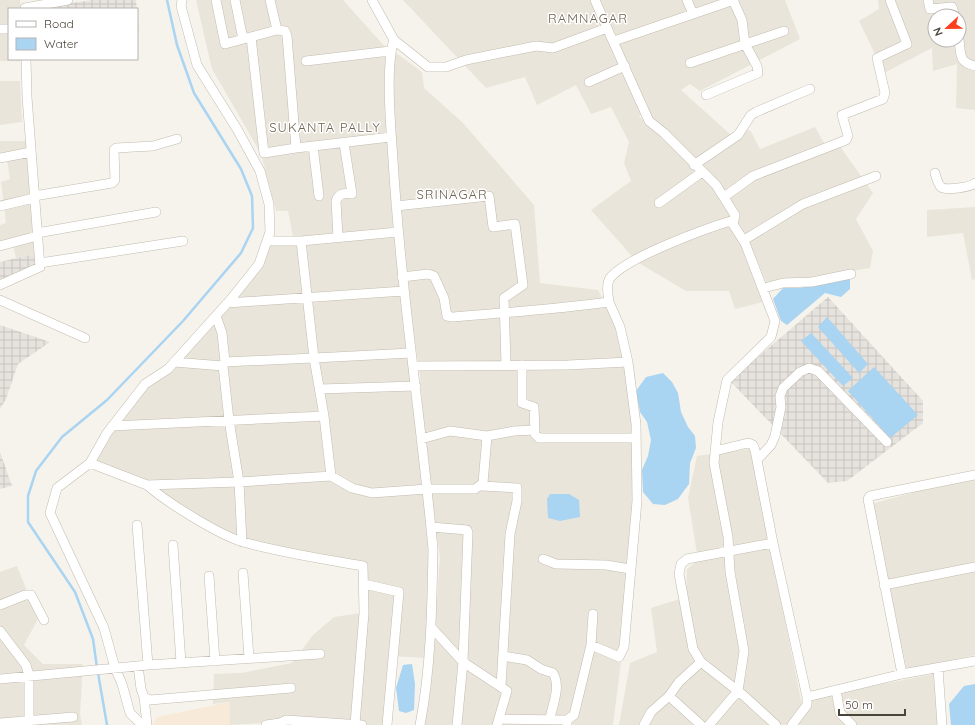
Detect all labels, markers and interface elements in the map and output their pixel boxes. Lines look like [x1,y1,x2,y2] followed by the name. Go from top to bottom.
[8,8,138,60] legend
[927,8,967,48] north arrow
[548,10,628,26] district label: RAMNAGAR
[44,16,74,31] text: Road
[930,25,946,38] text: N
[44,36,79,51] text: Water
[269,119,381,135] district label: SUKANTA PALLY
[416,186,488,202] district label: SRINAGAR
[839,691,905,717] scale bar
[845,697,873,712] text: 50 m

